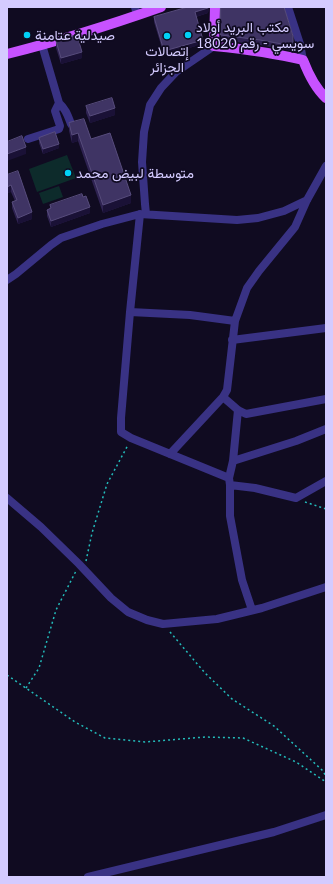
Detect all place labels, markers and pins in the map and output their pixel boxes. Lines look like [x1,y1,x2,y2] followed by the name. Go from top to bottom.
[196,19,314,52] place label: مكتب البريد أولاد سويسي - رقم 18020
[35,27,115,43] place label: صيدلية عتامنة
[22,30,32,40] marker: صيدلية عتامنة
[183,30,193,40] marker: مكتب البريد أولاد سويسي - رقم 18020
[162,31,172,41] marker: إتصالات الجزائر
[145,43,189,76] place label: إتصالات الجزائر
[76,165,194,181] place label: متوسطة لبيض محمد
[63,168,73,178] marker: متوسطة لبيض محمد

